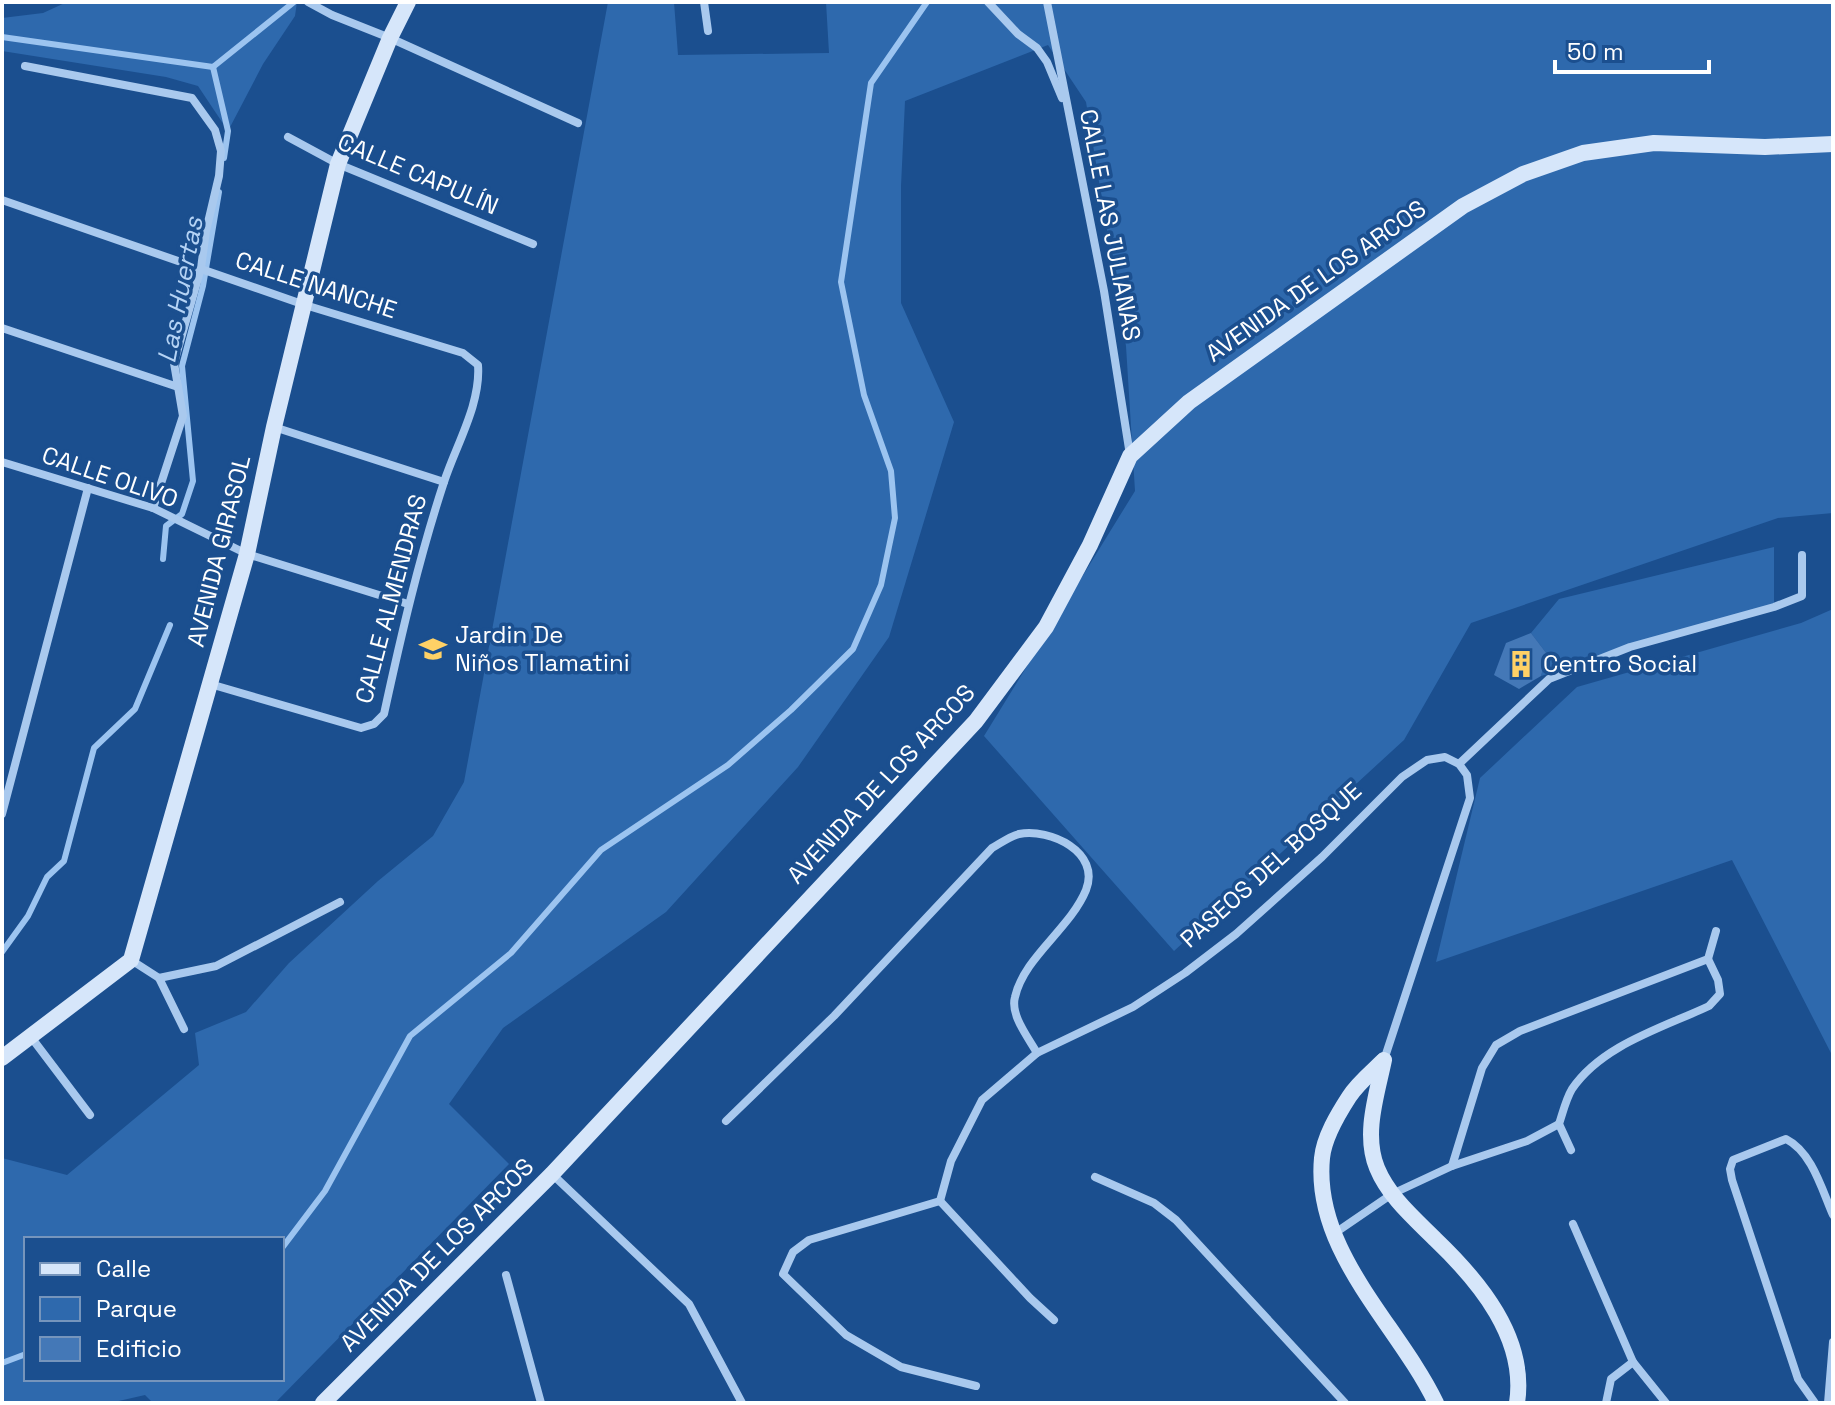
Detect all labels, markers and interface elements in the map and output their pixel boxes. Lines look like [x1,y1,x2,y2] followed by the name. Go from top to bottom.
[1555,24,1709,74] scale bar
[1567,36,1624,67] text: 50 m
[1073,106,1148,343] street label: CALLE LAS JULIANAS
[333,126,503,221] street label: CALLE CAPULÍN
[1200,193,1432,368] street label: AVENIDA DE LOS ARCOS
[149,213,211,366] water label: Las Huertas
[232,244,401,325] street label: CALLE NANCHE
[38,439,182,514] street label: CALLE OLIVO
[180,452,257,650] street label: AVENIDA GIRASOL
[348,491,433,707] street label: CALLE ALMENDRAS
[455,619,630,678] place label: Jardin De Niños Tlamatini
[418,634,448,664] school or university icon: Jardin De Niños Tlamatini
[1543,648,1697,679] place label: Centro Social
[1506,649,1536,679] building icon: Centro Social
[780,677,981,890] street label: AVENIDA DE LOS ARCOS
[1174,775,1368,954] street label: PASEOS DEL BOSQUE
[333,1151,540,1358] street label: AVENIDA DE LOS ARCOS
[24,1237,284,1381] legend
[96,1253,151,1284] text: Calle
[96,1293,177,1324] text: Parque
[96,1333,182,1364] text: Edificio

